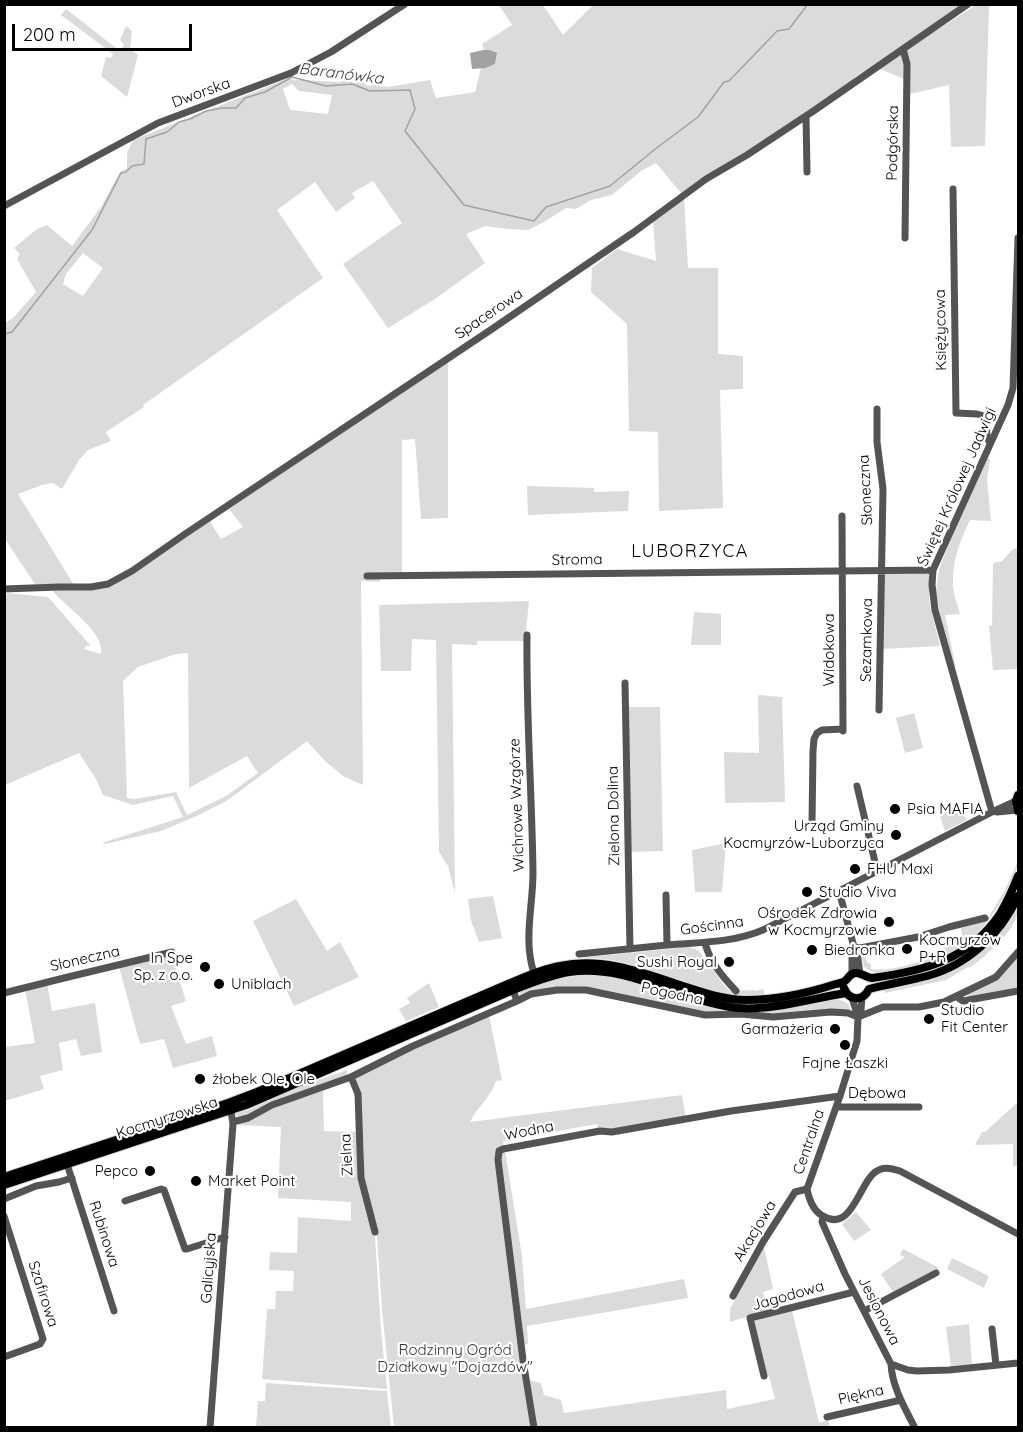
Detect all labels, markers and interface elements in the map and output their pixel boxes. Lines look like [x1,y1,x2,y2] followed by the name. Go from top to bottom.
[15,12,195,50] scale bar
[23,23,76,46] text: 200 m
[298,59,384,89] water label: Baranówka
[169,74,233,112] street label: Dworska
[883,105,903,181] street label: Podgórska
[452,285,526,343] street label: Spacerowa
[931,289,951,371] street label: Księżycowa
[914,405,1000,569] street label: Świętej Królowej Jadwigi
[855,454,877,526] street label: Słoneczna
[631,541,749,563] district label: LUBORZYCA
[551,551,603,569] street label: Stroma
[857,598,877,682] street label: Sezamkowa
[820,613,838,687] street label: Widokowa
[506,738,528,872] street label: Wichrowe Wzgórze
[604,766,624,866] street label: Zielona Dolina
[907,800,983,818] place label: Psia MAFIA
[888,802,902,816] marker: Psia MAFIA
[723,817,884,852] place label: Urząd Gminy Kocmyrzów-Luborzyca
[889,828,903,842] marker: Urząd Gminy Kocmyrzów-Luborzyca
[867,860,933,878] place label: FHU Maxi
[848,862,862,876] marker: FHU Maxi
[819,883,897,901] place label: Studio Viva
[800,885,814,899] marker: Studio Viva
[758,904,877,939] place label: Ośrodek Zdrowia w Kocmyrzowie
[679,913,745,939] street label: Gościnna
[882,915,896,929] marker: Ośrodek Zdrowia w Kocmyrzowie
[919,931,1001,966] place label: Kocmyrzów P+R
[824,941,895,959] place label: Biedronka
[48,942,122,976] street label: Słoneczna
[900,942,914,956] marker: Kocmyrzów P+R
[805,943,819,957] marker: Biedronka
[134,949,193,984] place label: In Spe Sp. z o.o.
[637,953,717,971] place label: Sushi Royal
[722,955,736,969] marker: Sushi Royal
[198,960,212,974] marker: In Spe Sp. z o.o.
[231,975,291,993] place label: Uniblach
[212,977,226,991] marker: Uniblach
[639,979,705,1009] street label: Pogodna
[941,1001,1008,1036] place label: Studio Fit Center
[922,1012,936,1026] marker: Studio Fit Center
[741,1020,823,1038] place label: Garmażeria
[828,1022,842,1036] marker: Garmażeria
[838,1038,852,1052] marker: Fajne Łaszki
[802,1054,888,1072] place label: Fajne Łaszki
[212,1070,315,1088] place label: żłobek Ole, Ole
[193,1072,207,1086] marker: żłobek Ole, Ole
[848,1084,906,1102] street label: Dębowa
[114,1093,220,1143] street label: Kocmyrzowska
[789,1107,829,1177] street label: Centralna
[503,1117,555,1145] street label: Wodna
[337,1133,357,1177] street label: Zielna
[95,1162,138,1180] place label: Pepco
[143,1164,157,1178] marker: Pepco
[208,1172,295,1190] place label: Market Point
[189,1174,203,1188] marker: Market Point
[730,1197,780,1265] street label: Akacjowa
[85,1198,123,1270] street label: Rubinowa
[198,1232,220,1304] street label: Galicyjska
[24,1259,62,1329] street label: Szafirowa
[854,1274,904,1348] street label: Jesionowa
[750,1277,826,1315] street label: Jagodowa
[377,1341,533,1376] park label: Rodzinny Ogród Działkowy "Dojazdów"
[836,1381,886,1409] street label: Piękna

